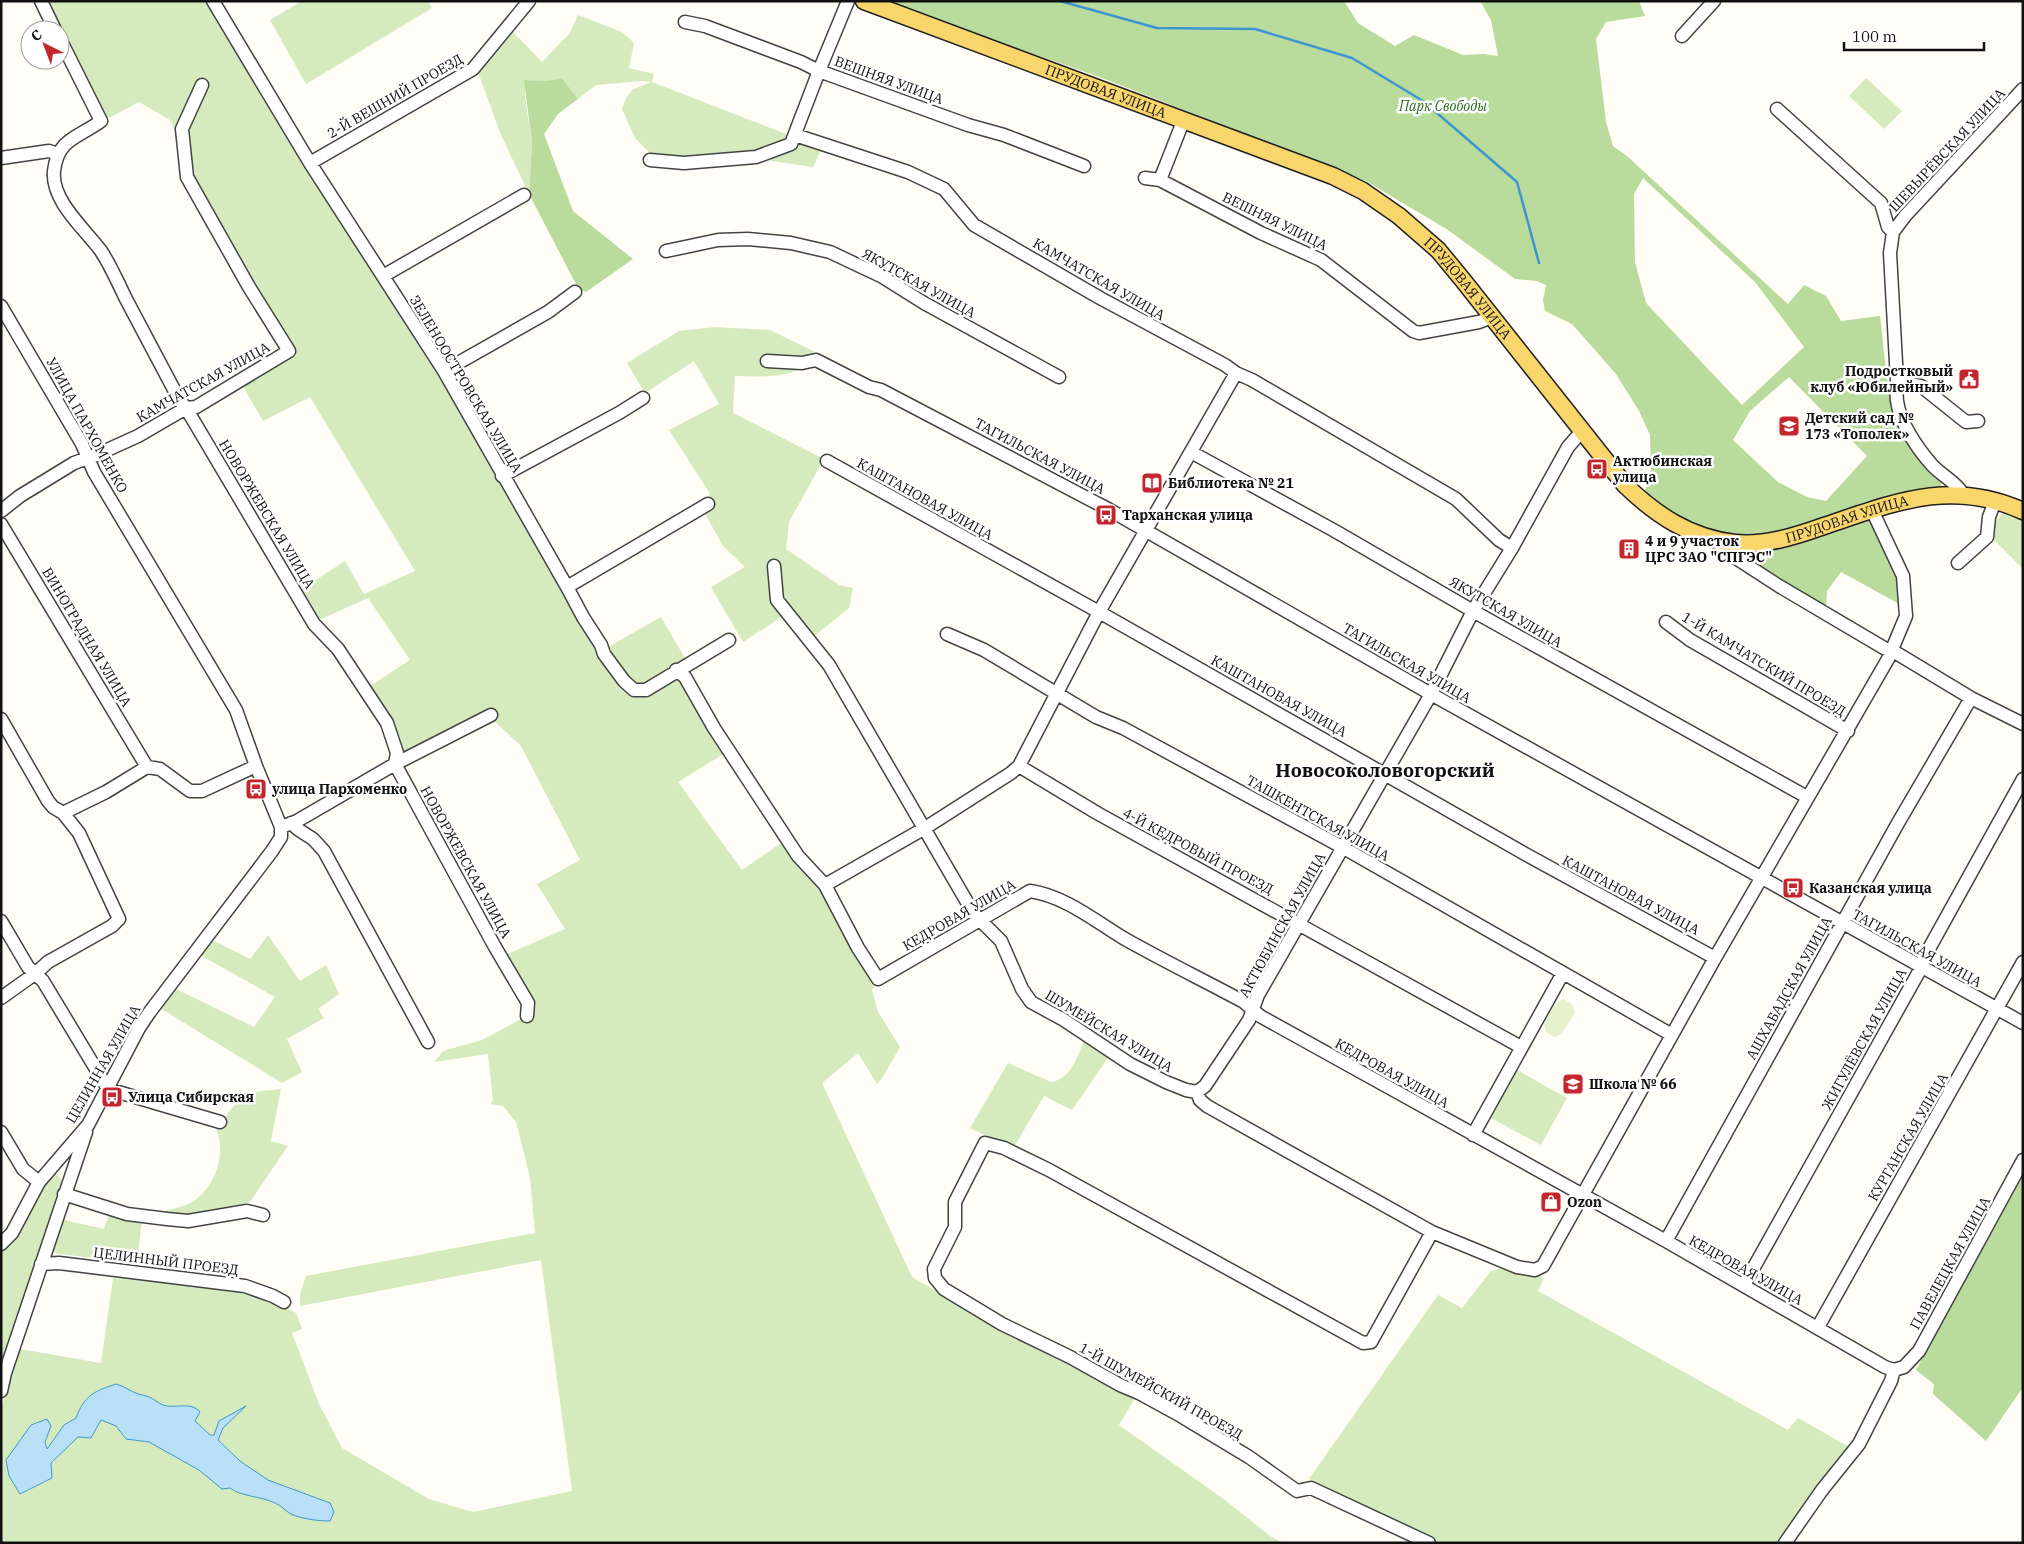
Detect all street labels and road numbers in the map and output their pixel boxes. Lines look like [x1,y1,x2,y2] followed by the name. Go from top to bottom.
[324,50,466,142] street label: 2-Й ВЕШНИЙ ПРОЕЗД
[832,52,946,108] street label: ВЕШНЯЯ УЛИЦА
[1043,60,1169,122] street label: ПРУДОВАЯ УЛИЦА
[1885,84,2009,216] street label: ШЕВЫРЁВСКАЯ УЛИЦА
[1220,188,1331,254] street label: ВЕШНЯЯ УЛИЦА
[1420,233,1516,343] street label: ПРУДОВАЯ УЛИЦА
[1030,234,1169,324] street label: КАМЧАТСКАЯ УЛИЦА
[859,244,979,322] street label: ЯКУТСКАЯ УЛИЦА
[406,292,526,476] street label: ЗЕЛЕНООСТРОВСКАЯ УЛИЦА
[133,338,273,426] street label: КАМЧАТСКАЯ УЛИЦА
[42,354,132,496] street label: УЛИЦА ПАРХОМЕНКО
[972,414,1109,498] street label: ТАГИЛЬСКАЯ УЛИЦА
[215,436,319,592] street label: НОВОРЖЕВСКАЯ УЛИЦА
[854,454,997,544] street label: КАШТАНОВАЯ УЛИЦА
[1783,491,1910,547] street label: ПРУДОВАЯ УЛИЦА
[38,564,136,710] street label: ВИНОГРАДНАЯ УЛИЦА
[1446,572,1566,652] street label: ЯКУТСКАЯ УЛИЦА
[1679,608,1850,720] street label: 1-Й КАМЧАТСКИЙ ПРОЕЗД
[1340,619,1475,707] street label: ТАГИЛЬСКАЯ УЛИЦА
[1208,651,1351,741] street label: КАШТАНОВАЯ УЛИЦА
[1243,771,1393,865] street label: ТАШКЕНТСКАЯ УЛИЦА
[417,783,516,942] street label: НОВОРЖЕВСКАЯ УЛИЦА
[1120,804,1277,899] street label: 4-Й КЕДРОВЫЙ ПРОЕЗД
[1235,849,1330,1001] street label: АКТЮБИНСКАЯ УЛИЦА
[1559,851,1703,939] street label: КАШТАНОВАЯ УЛИЦА
[899,875,1019,955] street label: КЕДРОВАЯ УЛИЦА
[1849,905,1985,991] street label: ТАГИЛЬСКАЯ УЛИЦА
[1742,913,1836,1063] street label: АШХАБАДСКАЯ УЛИЦА
[1818,965,1911,1113] street label: ЖИГУЛЁВСКАЯ УЛИЦА
[1042,986,1176,1076] street label: ШУМЕЙСКАЯ УЛИЦА
[62,1001,144,1127] street label: ЦЕЛИННАЯ УЛИЦА
[1332,1034,1452,1112] street label: КЕДРОВАЯ УЛИЦА
[1864,1069,1952,1204] street label: КУРГАНСКАЯ УЛИЦА
[1906,1193,1994,1333] street label: ПАВЕЛЕЦКАЯ УЛИЦА
[1686,1231,1806,1309] street label: КЕДРОВАЯ УЛИЦА
[92,1243,240,1279] street label: ЦЕЛИННЫЙ ПРОЕЗД
[1076,1338,1246,1444] street label: 1-Й ШУМЕЙСКИЙ ПРОЕЗД

